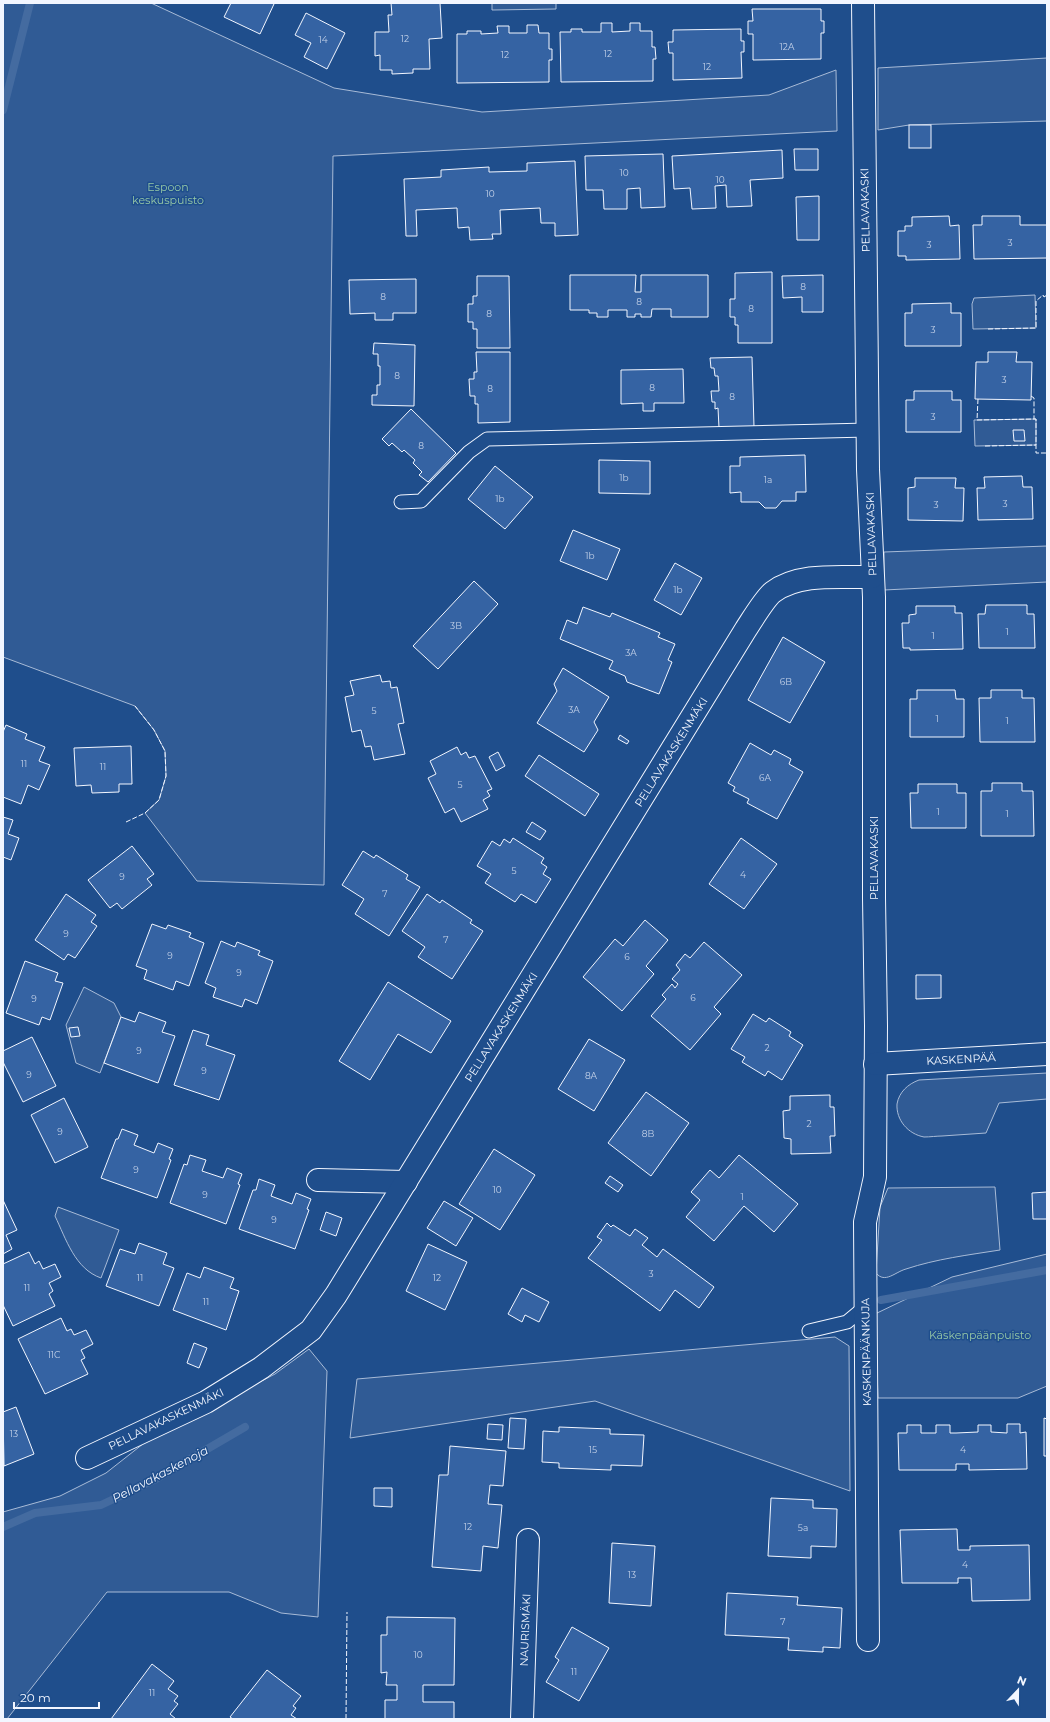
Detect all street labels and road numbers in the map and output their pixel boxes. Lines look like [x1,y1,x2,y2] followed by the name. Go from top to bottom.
[857,168,873,252] street label: PELLAVAKASKI
[863,492,879,576] street label: PELLAVAKASKI
[632,695,710,809] street label: PELLAVAKASKENMÄKI
[867,816,881,900] street label: PELLAVAKASKI
[462,970,540,1084] street label: PELLAVAKASKENMÄKI
[926,1050,996,1068] street label: KASKENPÄÄ
[858,1298,874,1406] street label: KASKENPÄÄNKUJA
[106,1385,226,1453] street label: PELLAVAKASKENMÄKI
[517,1593,533,1667] street label: NAURISMÄKI

